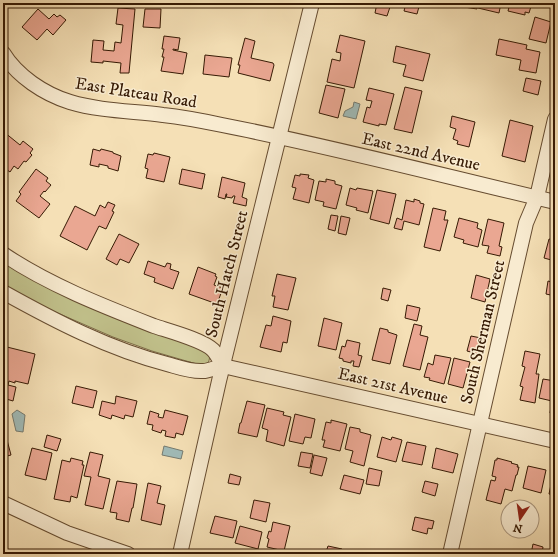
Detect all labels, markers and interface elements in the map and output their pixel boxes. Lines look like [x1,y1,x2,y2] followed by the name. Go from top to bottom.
[74,73,199,114] street label: East Plateau Road
[360,128,482,176] street label: East 22nd Avenue
[201,208,254,340] street label: South Hatch Street
[456,257,510,406] street label: South Sherman Street
[336,363,450,409] street label: East 21st Avenue
[500,499,540,539] north arrow
[512,520,524,536] text: N

